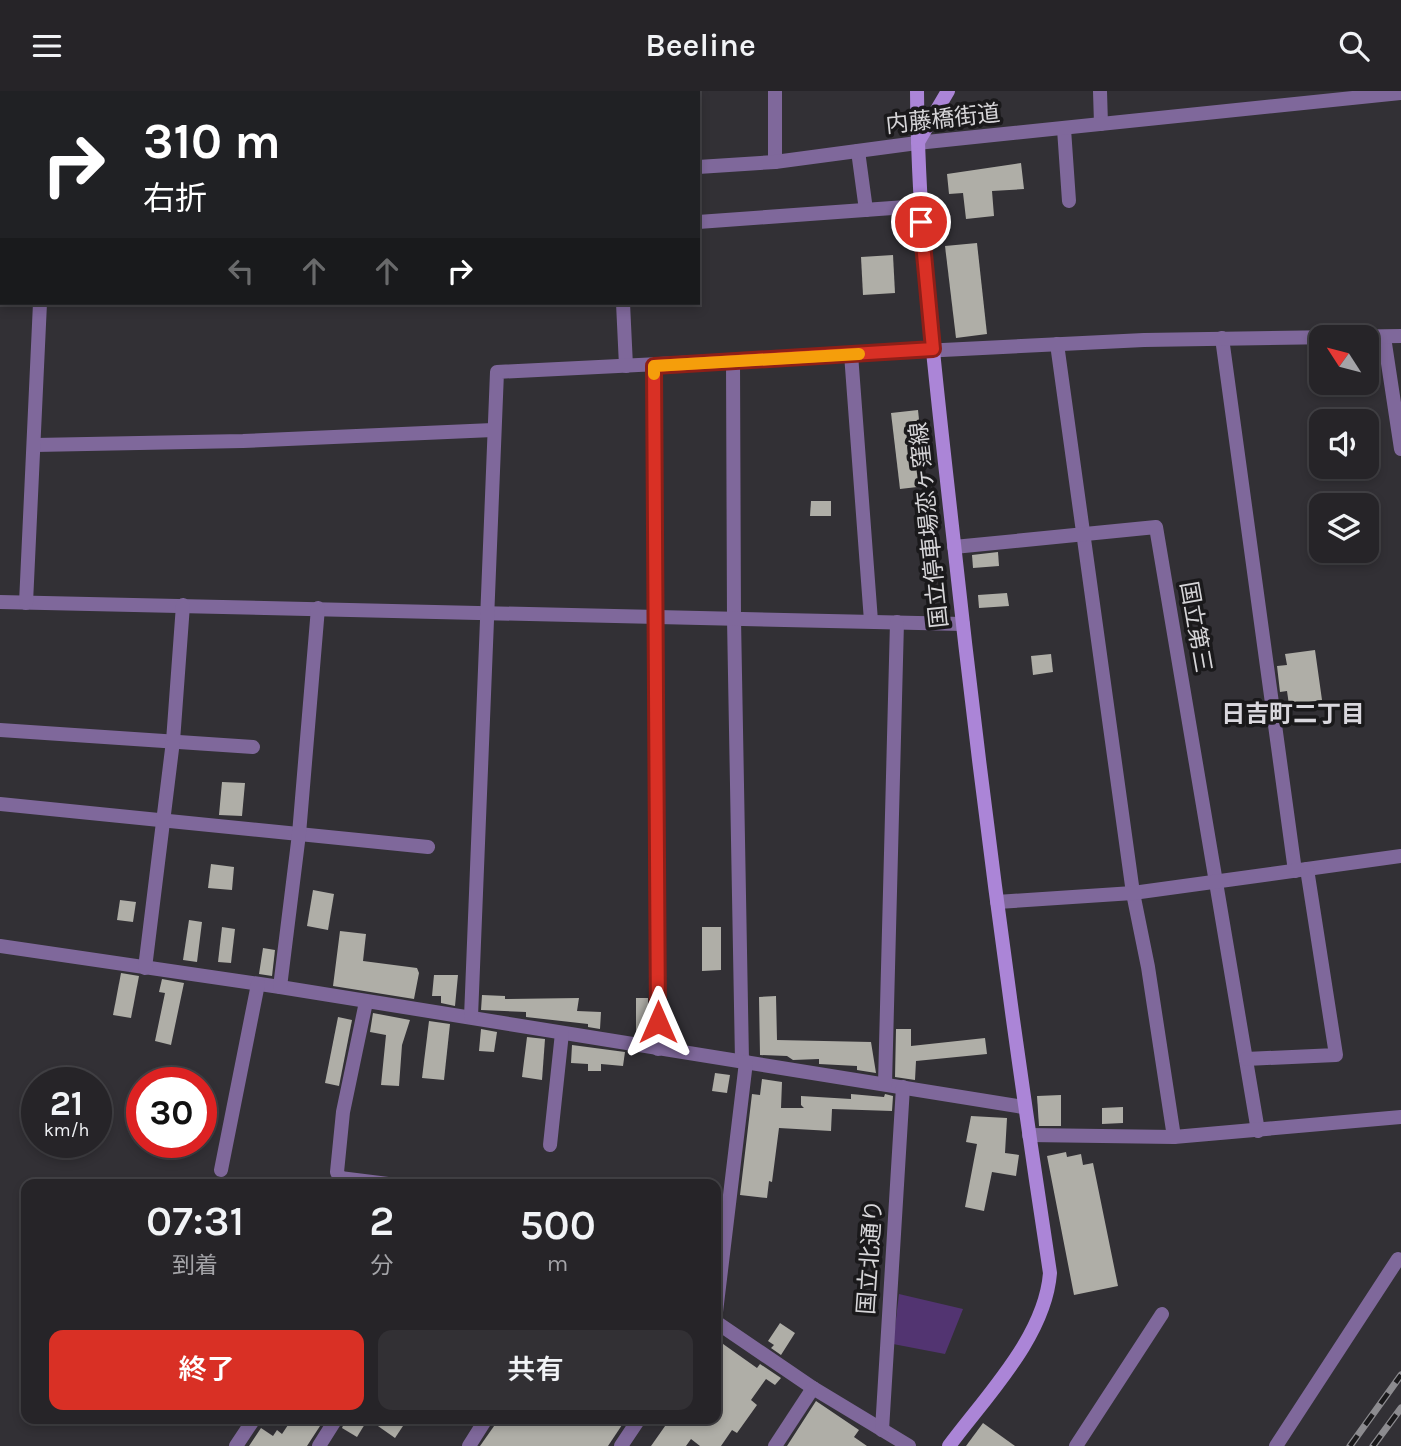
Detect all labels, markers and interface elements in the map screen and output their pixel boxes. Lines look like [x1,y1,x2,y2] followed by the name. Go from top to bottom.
[28,27,66,65] icon: menu
[645,27,756,64] text: Beeline
[1335,27,1373,65] icon: search
[884,100,1002,138] street label: 内藤橋街道
[143,113,281,170] text: 310 m
[28,119,119,210] icon: right
[143,180,207,217] text: 右折
[891,192,951,252] pin
[902,203,940,241] icon: arrive
[222,252,260,290] icon: left
[295,252,333,290] icon: ahead
[368,252,406,290] icon: ahead
[441,252,479,290] icon: right
[1309,325,1379,395] north arrow
[1309,325,1379,563] map controls
[1309,409,1379,479] button: sound
[905,421,953,629] street label: 国立停車場恋ヶ窪線
[1309,493,1379,563] button: layers
[1175,579,1217,675] street label: 国立第三
[1221,700,1365,728] district label: 日吉町二丁目
[621,985,695,1059] position arrow
[126,1067,217,1158] speed limit sign: 30
[50,1083,83,1124] text: 21
[44,1119,89,1141] text: km/h
[146,1196,244,1246] text: 07:31
[369,1196,394,1246] text: 2
[853,1199,887,1315] street label: 国立北通り
[519,1200,596,1250] text: 500
[547,1250,568,1277] text: m
[172,1252,218,1279] text: 到着
[370,1252,393,1279] text: 分
[49,1330,364,1410] button: 終了
[378,1330,693,1410] button: 共有

